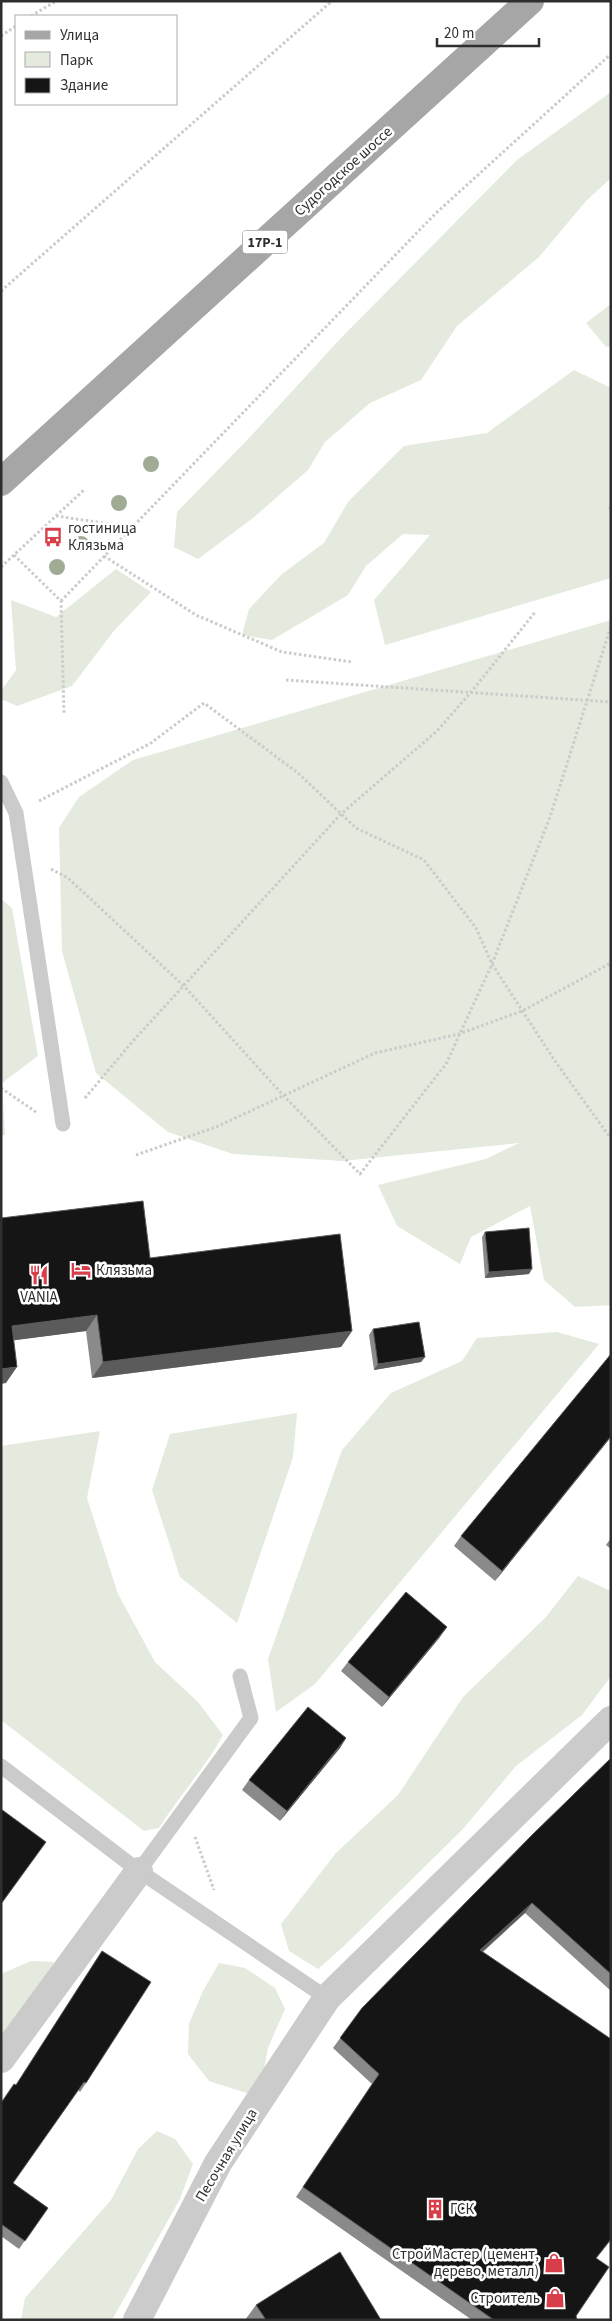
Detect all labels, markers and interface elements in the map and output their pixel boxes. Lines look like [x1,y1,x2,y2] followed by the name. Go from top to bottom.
[15,15,178,105] legend
[437,15,540,47] scale bar
[444,23,474,44] text: 20 m
[60,25,99,46] text: Улица
[60,50,94,71] text: Парк
[60,75,108,96] text: Здание
[290,122,397,221] street label: Судогодское шоссе
[242,230,288,253] road number: 17Р-1
[68,518,137,556] place label: гостиница Клязьма
[42,526,64,548] bus stop icon: гостиница Клязьма
[70,1259,92,1281] hotel icon: Клязьма
[96,1260,152,1281] place label: Клязьма
[28,1264,50,1286] restaurant icon: VANIA
[20,1287,59,1308] place label: VANIA
[190,2105,263,2206] street label: Песочная улица
[424,2198,446,2220] building icon: ГСК
[450,2199,474,2220] place label: ГСК
[392,2244,539,2282] place label: СтройМастер (цемент, дерево, металл)
[543,2252,565,2274] shop icon: СтройМастер (цемент, дерево, металл)
[544,2287,566,2309] shop icon: Строитель
[471,2288,540,2309] place label: Строитель

